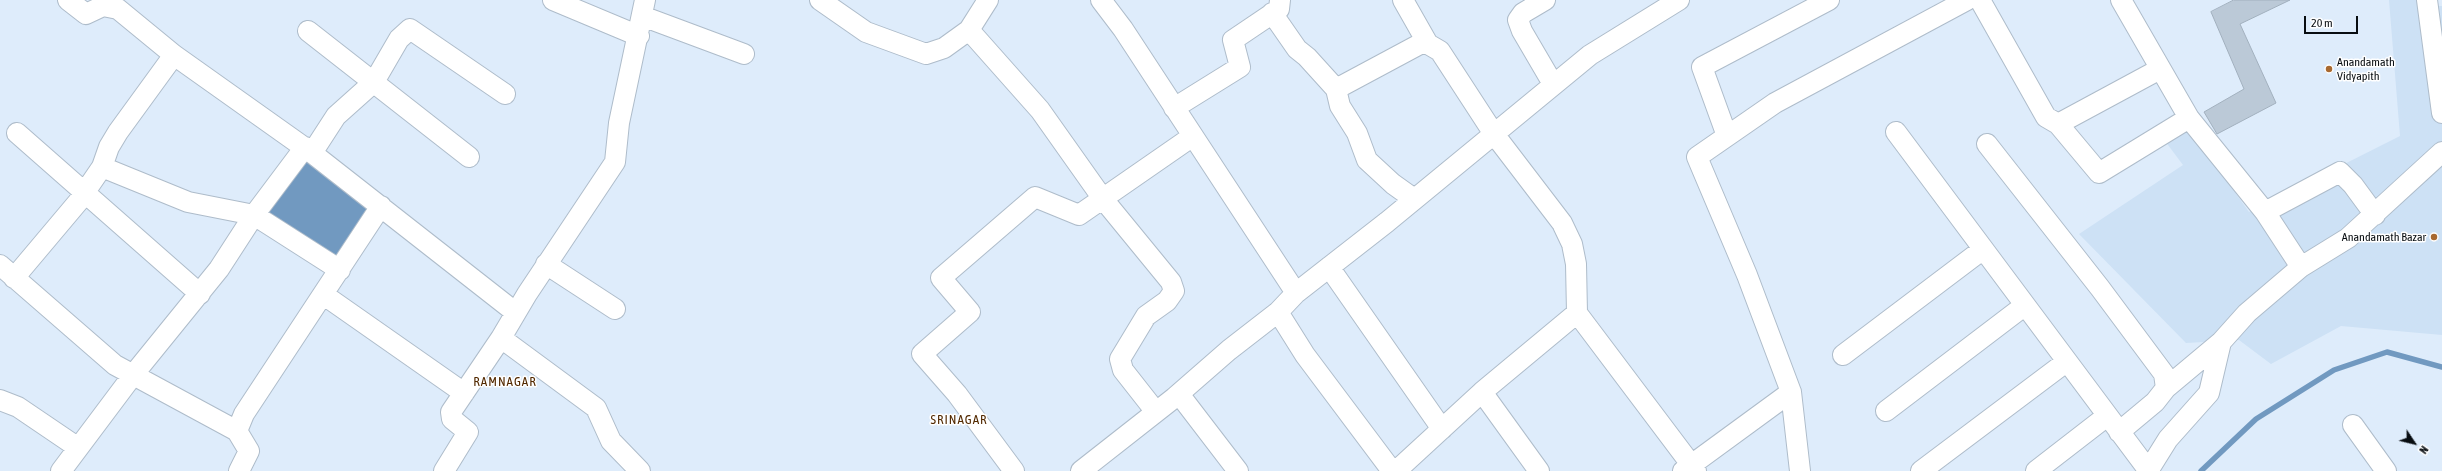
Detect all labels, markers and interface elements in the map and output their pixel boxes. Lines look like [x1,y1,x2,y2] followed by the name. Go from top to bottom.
[2306,8,2360,34] scale bar
[2311,16,2333,30] text: 20 m
[2337,55,2395,83] place label: Anandamath Vidyapith
[2324,64,2334,74] marker: Anandamath Vidyapith
[2342,230,2426,244] place label: Anandamath Bazar
[2429,232,2439,242] marker: Anandamath Bazar
[473,374,537,390] district label: RAMNAGAR
[930,412,988,428] district label: SRINAGAR
[2394,423,2434,463] north arrow
[2417,444,2431,456] text: N

